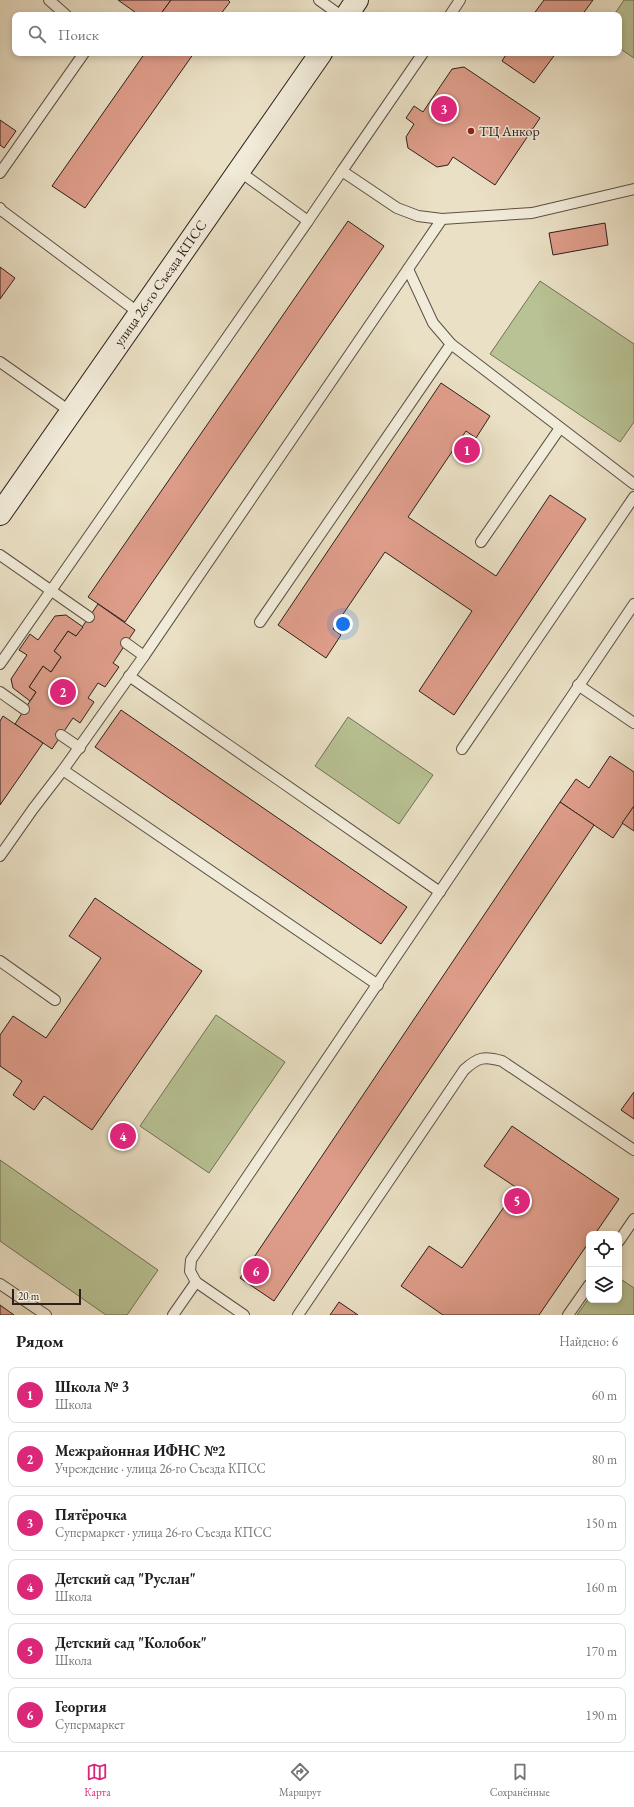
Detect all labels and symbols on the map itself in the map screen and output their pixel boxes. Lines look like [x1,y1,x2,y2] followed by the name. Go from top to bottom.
[431,94,457,124] pin: 3
[479,122,540,140] place label: ТЦ Анкор
[466,126,476,136] marker: ТЦ Анкор
[110,216,210,350] street label: улица 26-го Съезда КПСС
[454,435,480,465] pin: 1
[333,614,353,634] your location
[50,677,76,707] pin: 2
[110,1121,136,1151] pin: 4
[504,1186,530,1216] pin: 5
[243,1256,269,1286] pin: 6
[12,1287,81,1306] scale bar

